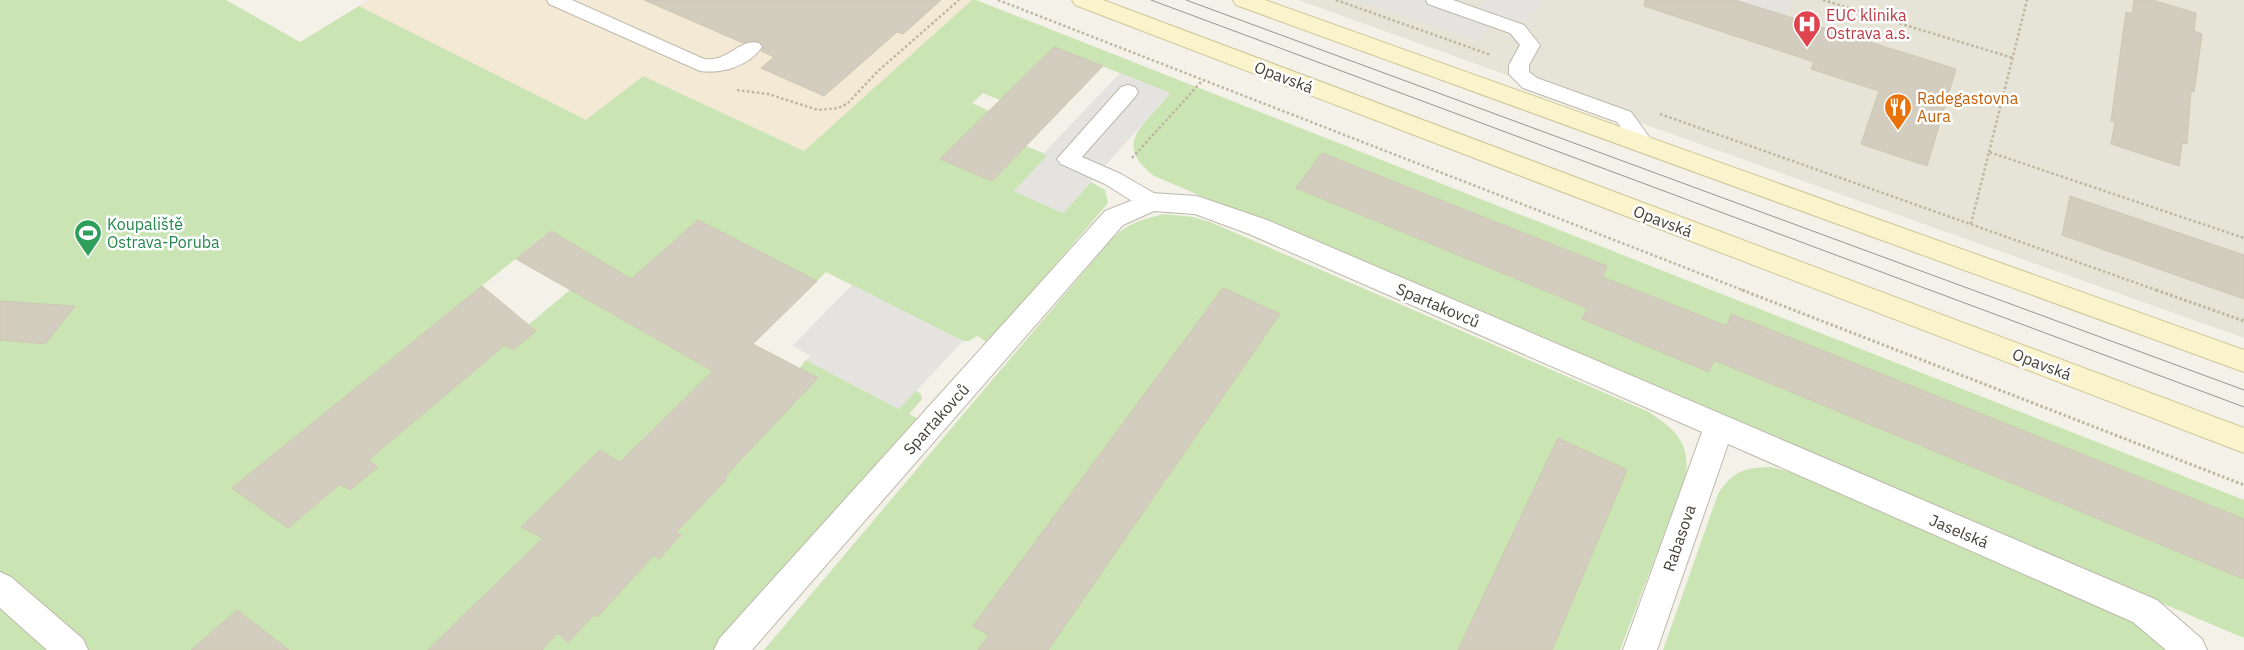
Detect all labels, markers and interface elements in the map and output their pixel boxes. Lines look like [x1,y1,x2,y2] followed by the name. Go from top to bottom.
[1826,5,1910,43] place label: EUC klinika Ostrava a.s.
[1792,9,1822,48] hospital icon: EUC klinika Ostrava a.s.
[1252,57,1317,98] street label: Opavská
[1917,88,2019,126] place label: Radegastovna Aura
[1883,92,1913,131] restaurant icon: Radegastovna Aura
[1631,201,1696,242] street label: Opavská
[107,214,220,252] place label: Koupaliště Ostrava-Poruba
[73,218,103,257] sports icon: Koupaliště Ostrava-Poruba
[1393,278,1483,332] street label: Spartakovců
[2010,344,2075,385] street label: Opavská
[899,379,973,459] street label: Spartakovců
[1658,502,1700,574] street label: Rabasova
[1926,510,1992,553] street label: Jaselská

